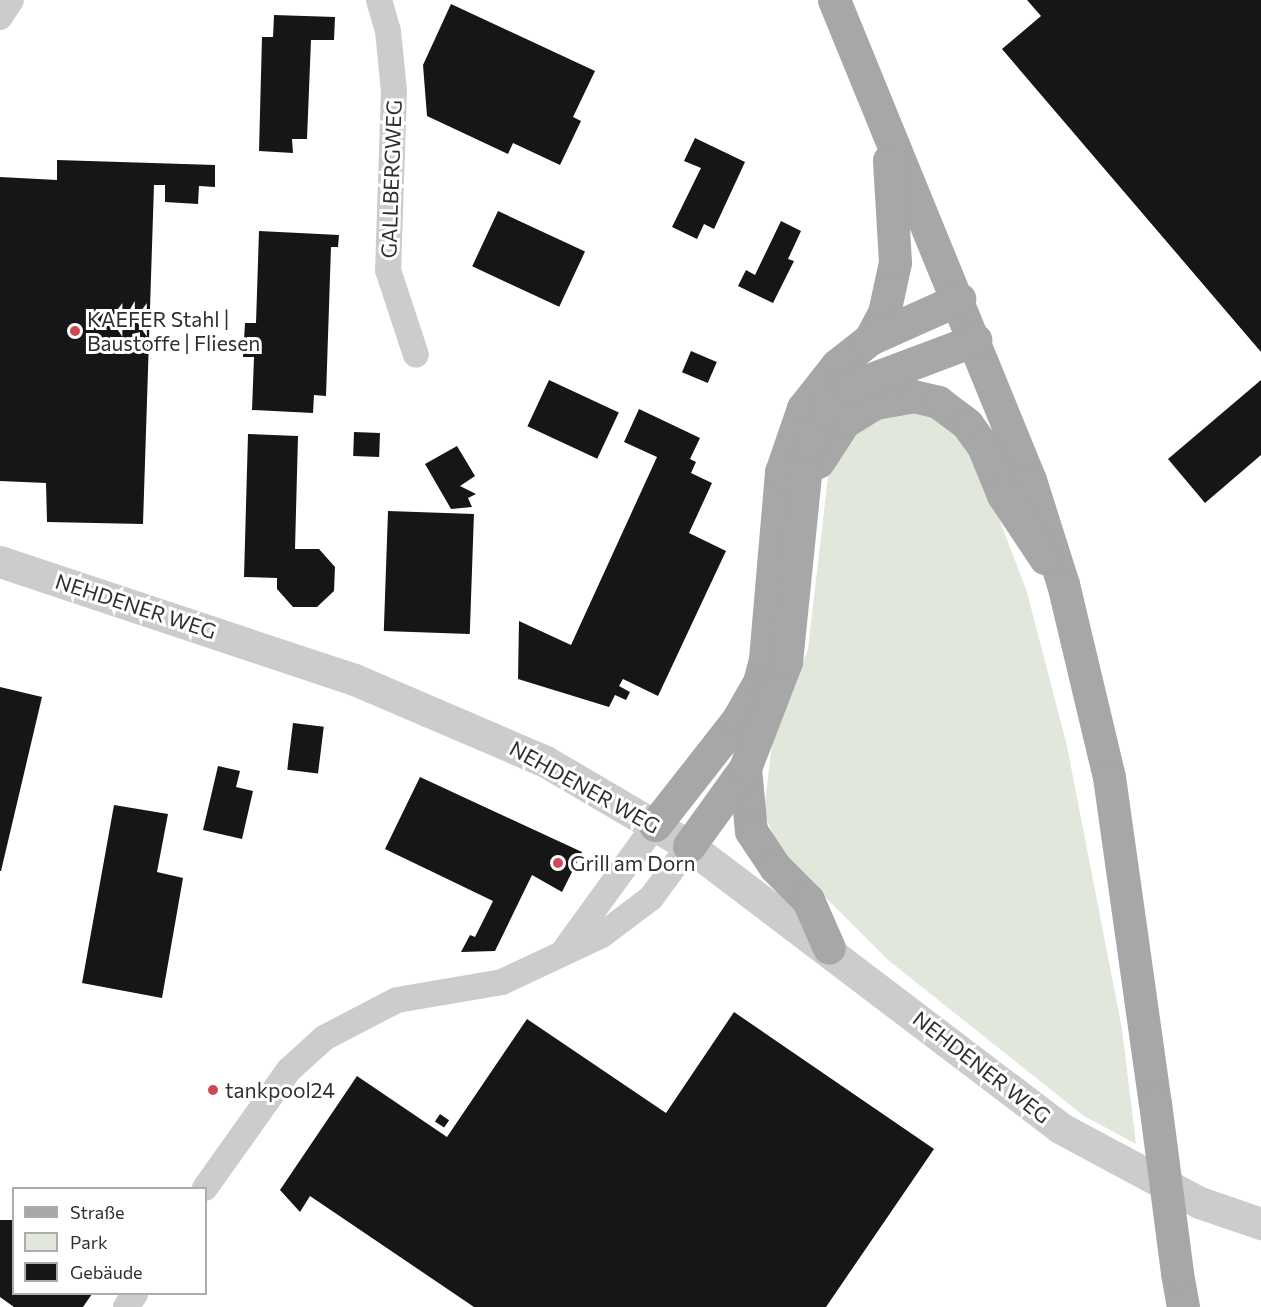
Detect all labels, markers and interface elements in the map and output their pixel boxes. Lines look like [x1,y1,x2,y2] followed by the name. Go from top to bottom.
[376,99,406,259] street label: GALLBERGWEG
[87,306,260,356] place label: KAEFER Stahl | Baustoffe | Fliesen
[68,324,82,338] marker: KAEFER Stahl | Baustoffe | Fliesen
[52,568,220,644] street label: NEHDENER WEG
[506,735,664,839] street label: NEHDENER WEG
[570,850,696,876] place label: Grill am Dorn
[551,856,565,870] marker: Grill am Dorn
[908,1005,1056,1129] street label: NEHDENER WEG
[225,1077,335,1103] place label: tankpool24
[206,1083,220,1097] marker: tankpool24
[12,1187,207,1295] legend
[70,1201,125,1223] text: Straße
[70,1231,108,1253] text: Park
[70,1261,143,1283] text: Gebäude

